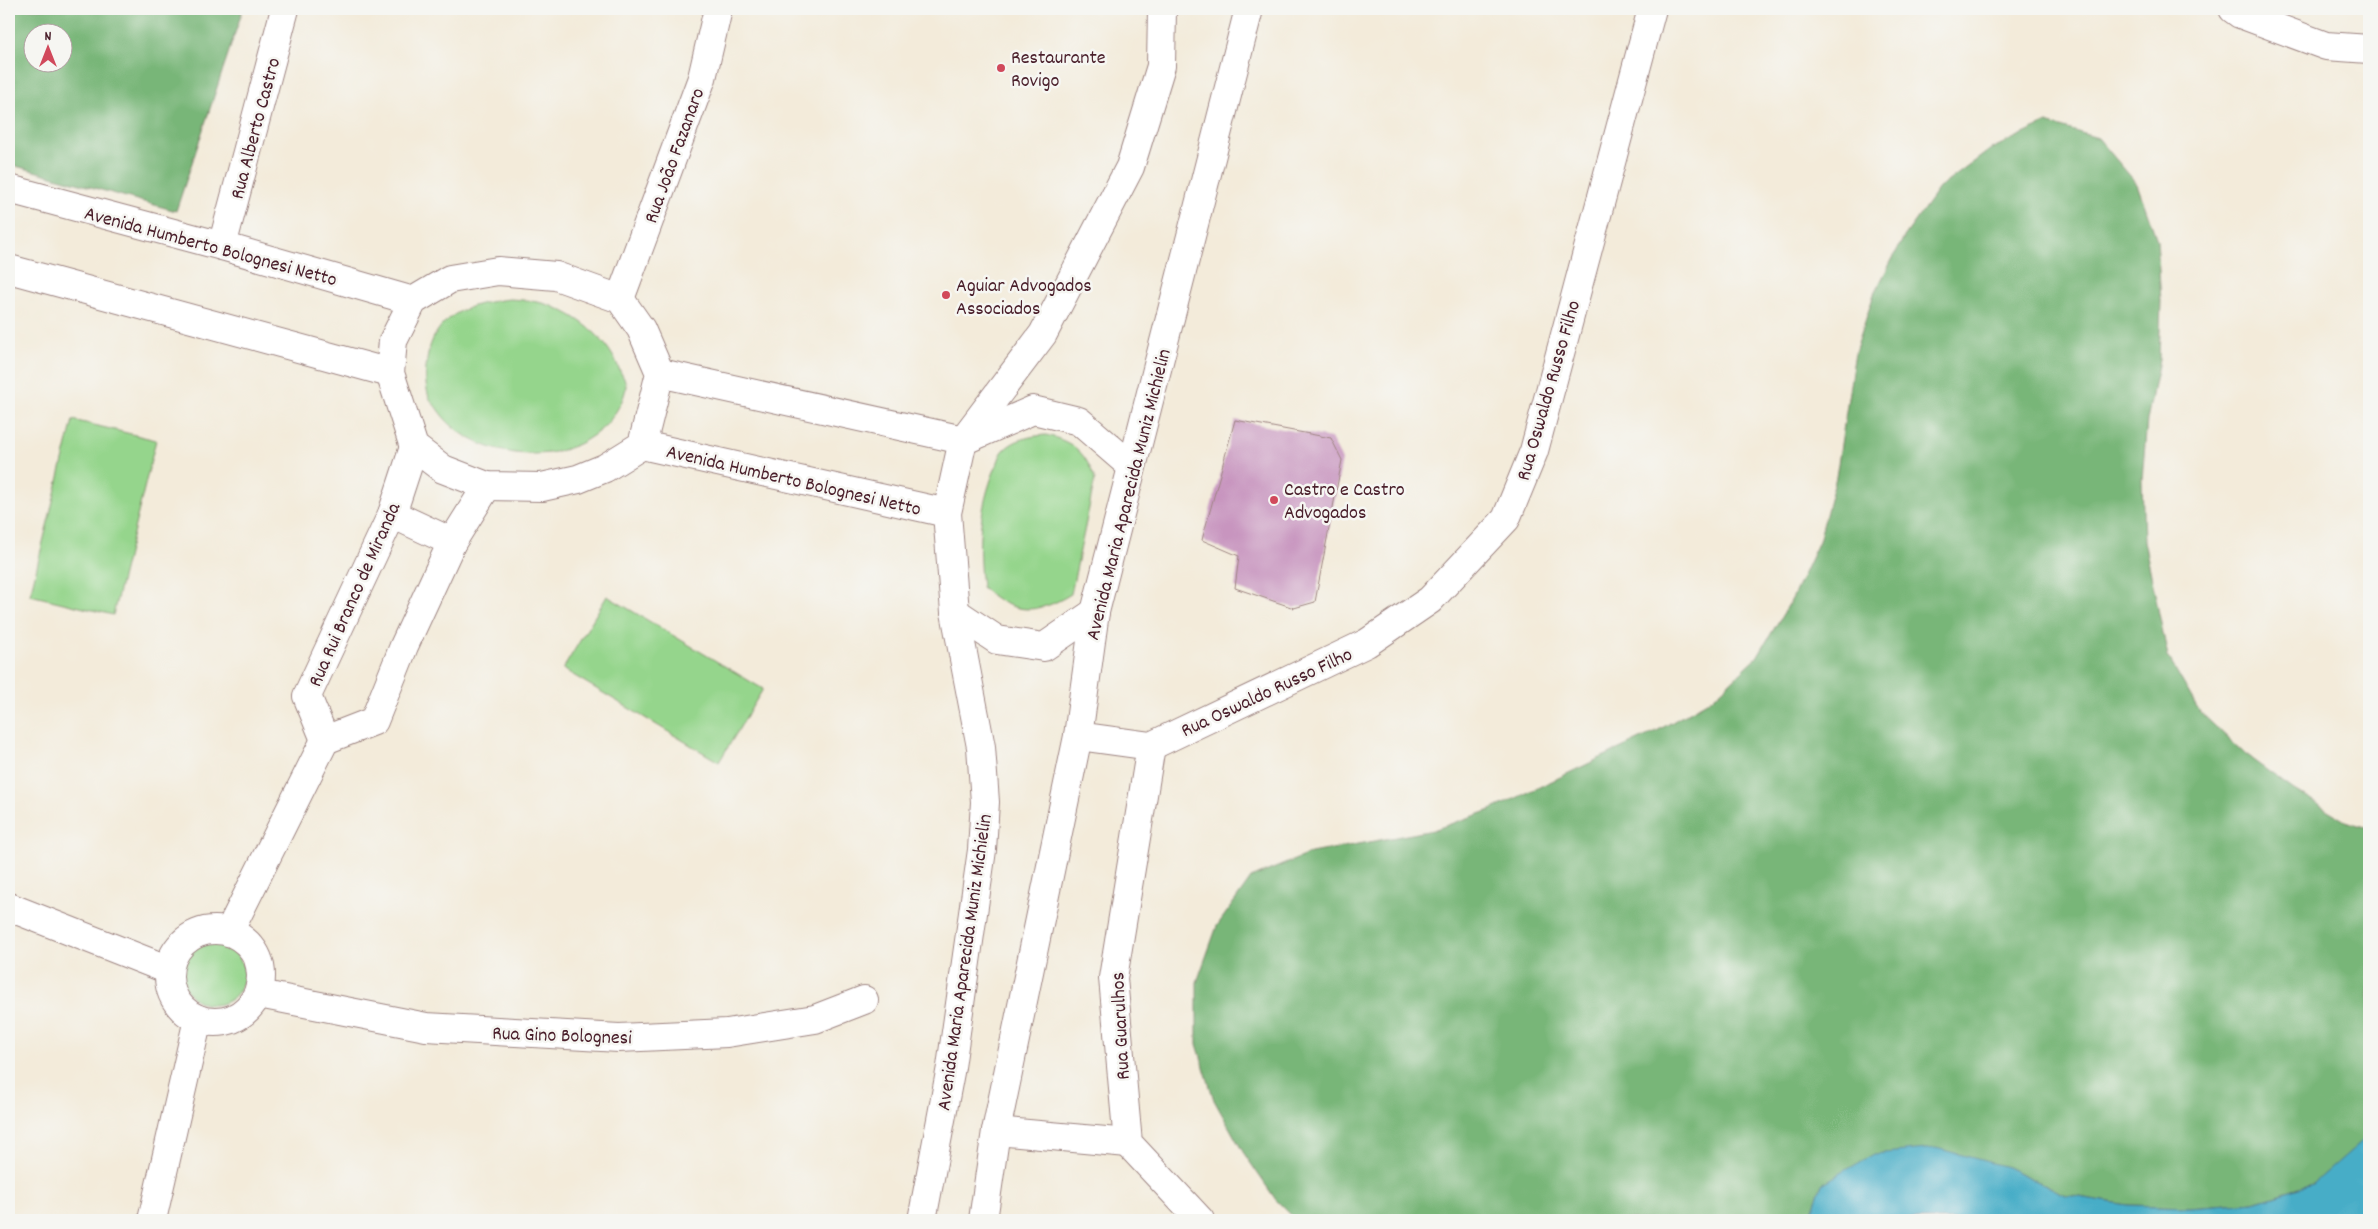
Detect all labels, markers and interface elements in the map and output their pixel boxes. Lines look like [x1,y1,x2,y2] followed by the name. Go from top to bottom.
[22,22,72,72] north arrow
[45,27,52,47] text: N
[1011,45,1106,96] place label: Restaurante Rovigo
[225,55,289,202] street label: Rua Alberto Castro
[995,62,1007,74] marker: Restaurante Rovigo
[638,84,713,228] street label: Rua João Fazanaro
[81,201,340,295] street label: Avenida Humberto Bolognesi Netto
[956,273,1092,324] place label: Aguiar Advogados Associados
[940,289,952,301] marker: Aguiar Advogados Associados
[1511,297,1589,484] street label: Rua Oswaldo Russo Filho
[1080,346,1180,643] street label: Avenida Maria Aparecida Muniz Michielin
[663,439,923,525] street label: Avenida Humberto Bolognesi Netto
[1284,477,1405,528] place label: Castro e Castro Advogados
[1268,494,1280,506] marker: Castro e Castro Advogados
[302,498,409,692] street label: Rua Rui Branco de Miranda
[1177,642,1358,746] street label: Rua Oswaldo Russo Filho
[931,812,1001,1113] street label: Avenida Maria Aparecida Muniz Michielin
[1105,971,1139,1080] street label: Rua Guarulhos
[492,1021,633,1053] street label: Rua Gino Bolognesi

